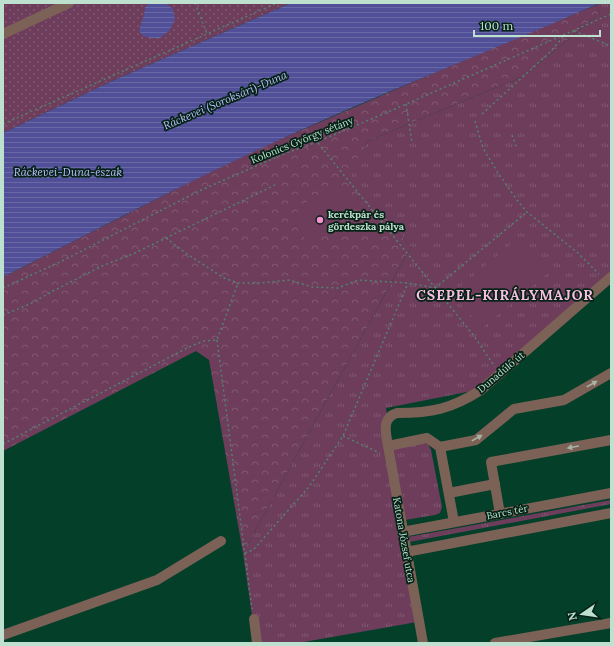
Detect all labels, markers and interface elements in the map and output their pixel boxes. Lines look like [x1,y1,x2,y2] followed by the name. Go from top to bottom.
[474,12,600,38] scale bar
[480,18,513,33] text: 100 m
[161,67,290,133] water label: Ráckevei (Soroksári)-Duna
[249,113,356,167] street label: Kolonics György sétány
[14,165,122,179] water label: Ráckevei-Duna-észak
[328,208,405,233] place label: kerékpár és gördeszka pálya
[315,215,325,225] marker: kerékpár és gördeszka pálya
[416,286,594,304] district label: CSEPEL-KIRÁLYMAJOR
[475,348,527,396] street label: Dunadűlő út
[586,381,598,387] one-way arrow
[471,435,483,441] one-way arrow
[567,445,579,451] one-way arrow
[390,496,418,584] street label: Katona József utca
[485,502,529,522] street label: Barcs tér
[562,594,602,634] north arrow
[564,610,580,622] text: N

